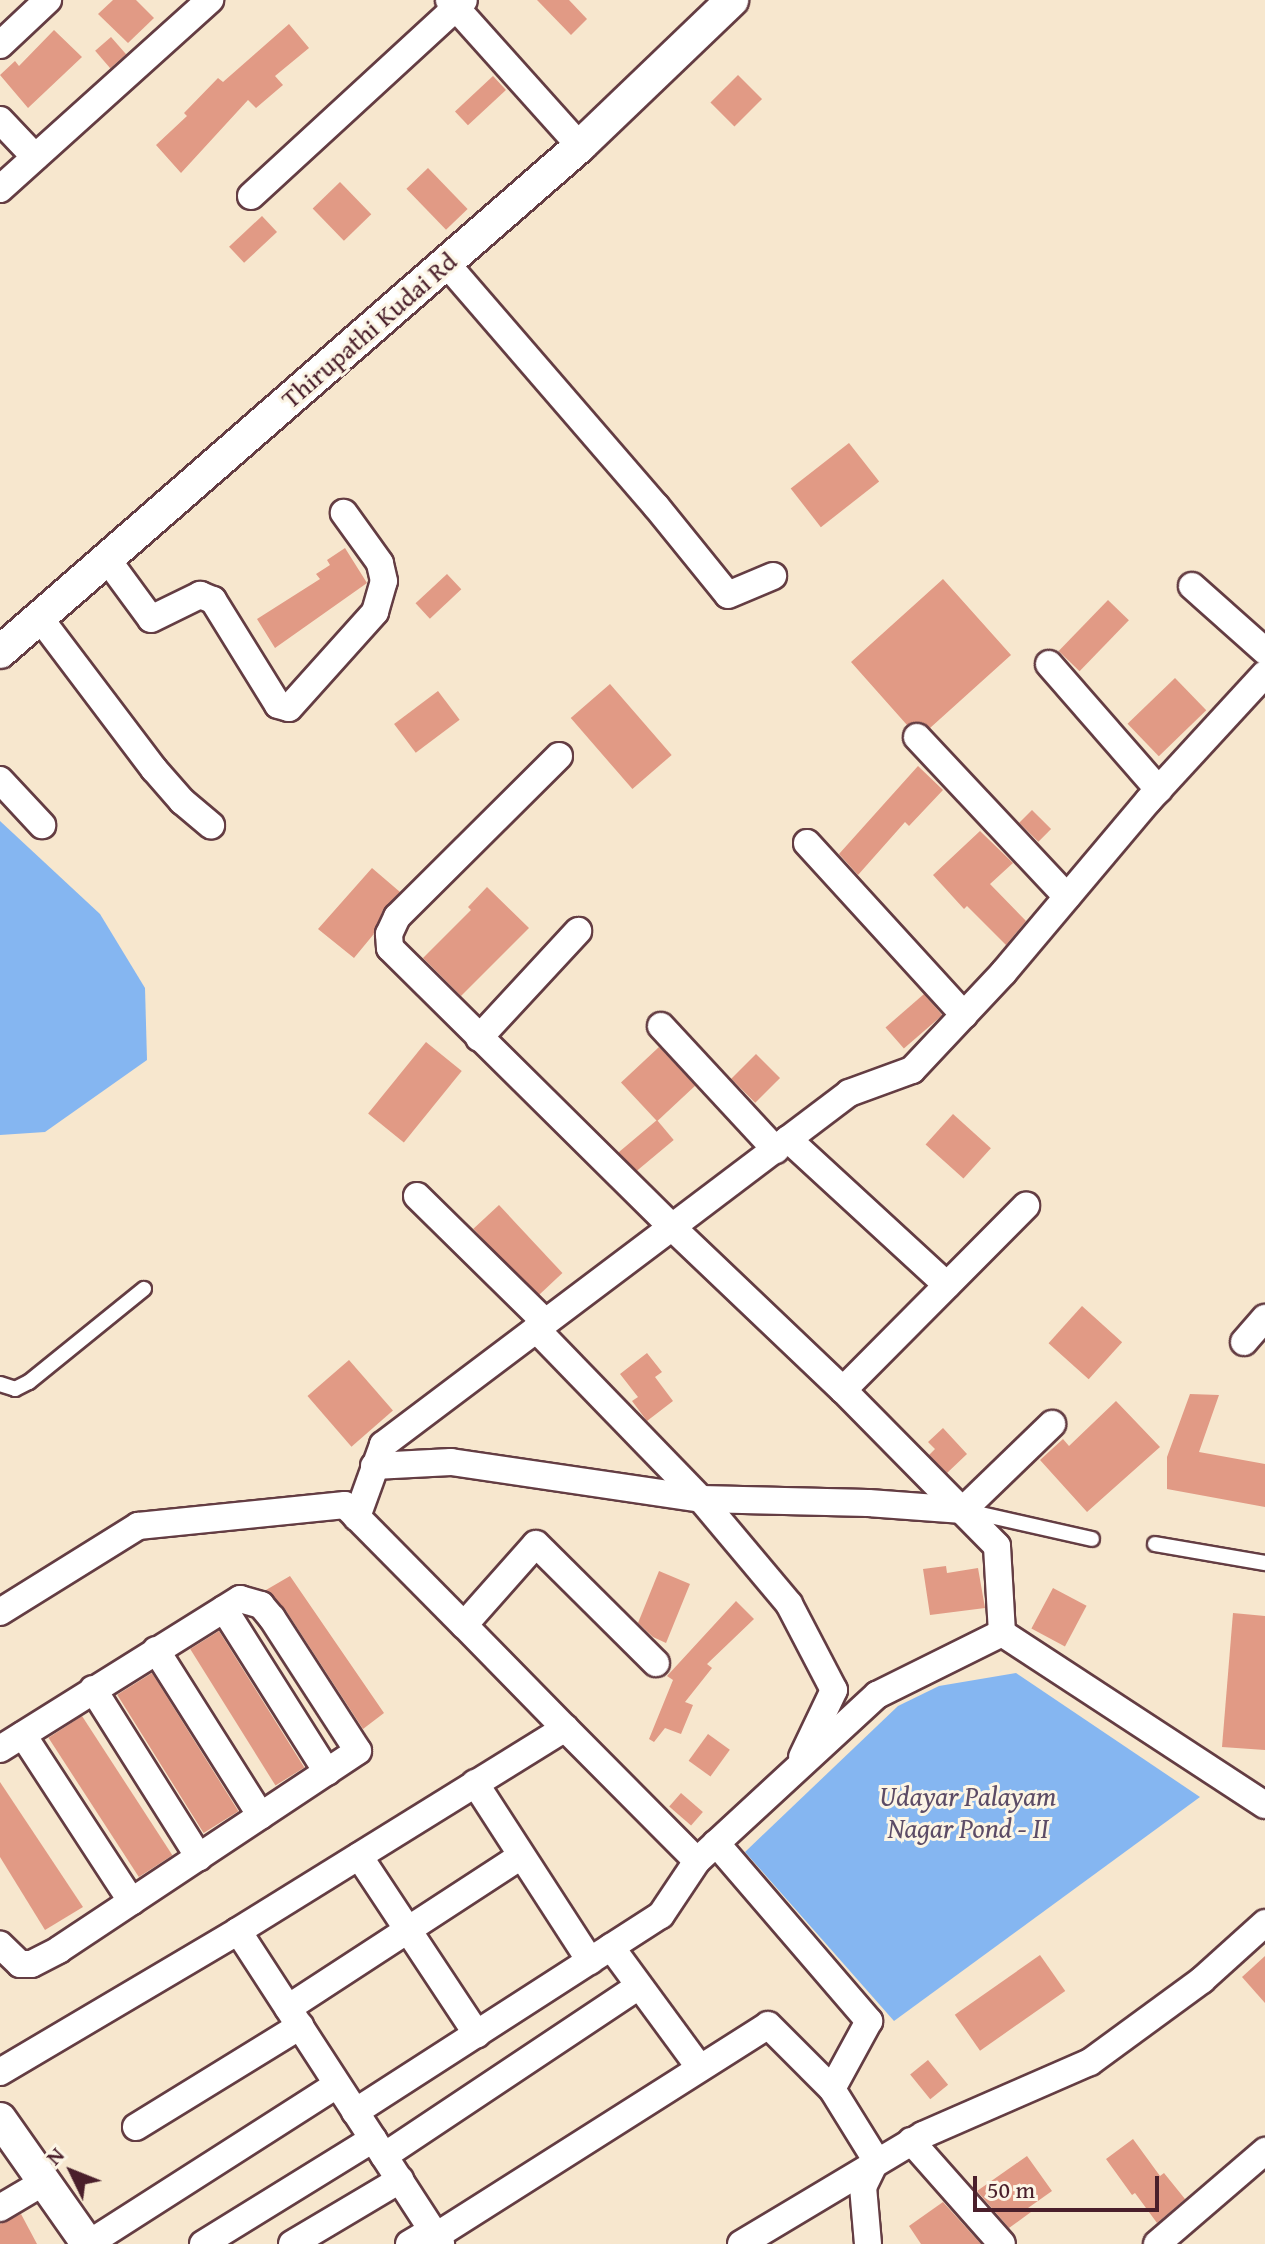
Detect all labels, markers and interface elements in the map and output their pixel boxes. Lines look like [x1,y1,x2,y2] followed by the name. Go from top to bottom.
[275,245,463,415] street label: Thirupathi Kudai Rd
[879,1779,1057,1845] water label: Udayar Palayam Nagar Pond - II
[32,2132,112,2212] north arrow
[38,2139,71,2172] text: N
[977,2160,1163,2210] scale bar
[987,2172,1035,2207] text: 50 m

